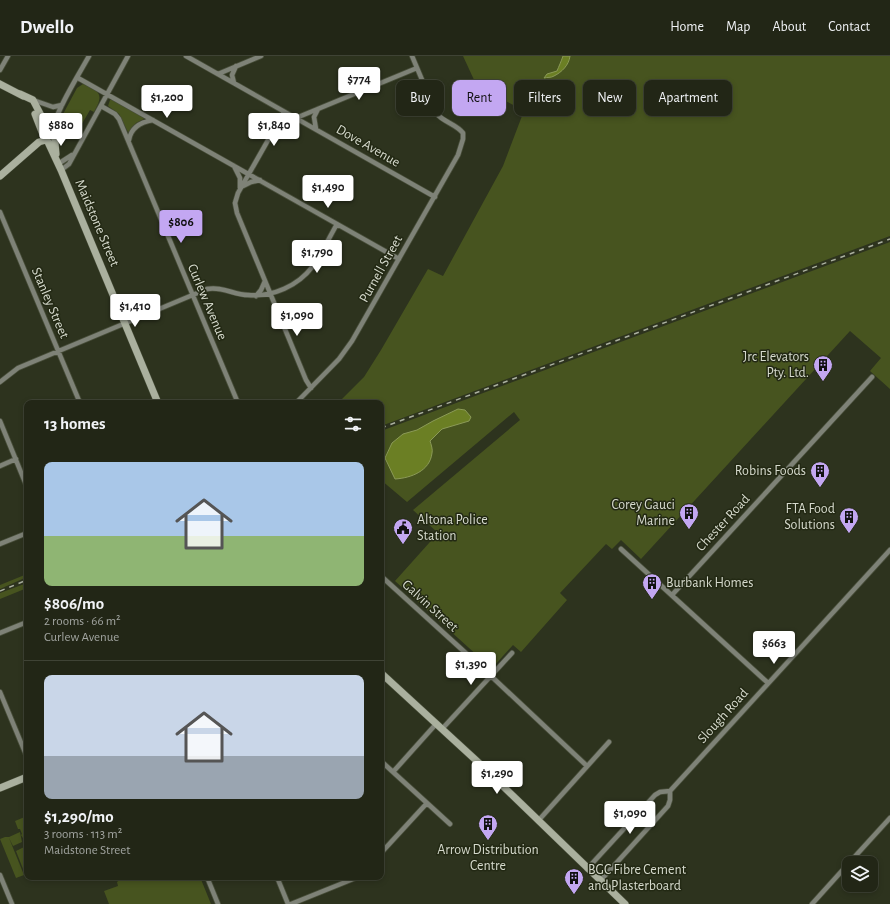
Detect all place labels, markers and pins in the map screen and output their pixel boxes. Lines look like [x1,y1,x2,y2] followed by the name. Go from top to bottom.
[335,67,383,101] pin: $774
[134,85,200,119] pin: $1,200
[37,113,85,147] pin: $880
[241,113,307,147] pin: $1,840
[295,175,361,209] pin: $1,490
[157,210,205,244] pin: $806
[284,240,350,274] pin: $1,790
[102,294,168,328] pin: $1,410
[264,303,330,337] pin: $1,090
[743,350,809,380] place label: Jrc Elevators Pty. Ltd.
[812,354,834,382] building icon: Jrc Elevators Pty. Ltd.
[809,460,831,488] building icon: Robins Foods
[735,464,806,478] place label: Robins Foods
[611,498,675,528] place label: Corey Gauci Marine
[678,502,700,530] building icon: Corey Gauci Marine
[784,502,835,532] place label: FTA Food Solutions
[838,506,860,534] building icon: FTA Food Solutions
[417,513,488,543] place label: Altona Police Station
[392,517,414,545] public building icon: Altona Police Station
[641,572,663,600] building icon: Burbank Homes
[666,576,753,590] place label: Burbank Homes
[750,631,798,665] pin: $663
[438,652,504,686] pin: $1,390
[464,761,530,795] pin: $1,290
[597,801,663,835] pin: $1,090
[477,813,499,841] building icon: Arrow Distribution Centre
[437,843,539,873] place label: Arrow Distribution Centre
[588,863,687,893] place label: BGC Fibre Cement and Plasterboard
[563,867,585,895] building icon: BGC Fibre Cement and Plasterboard

